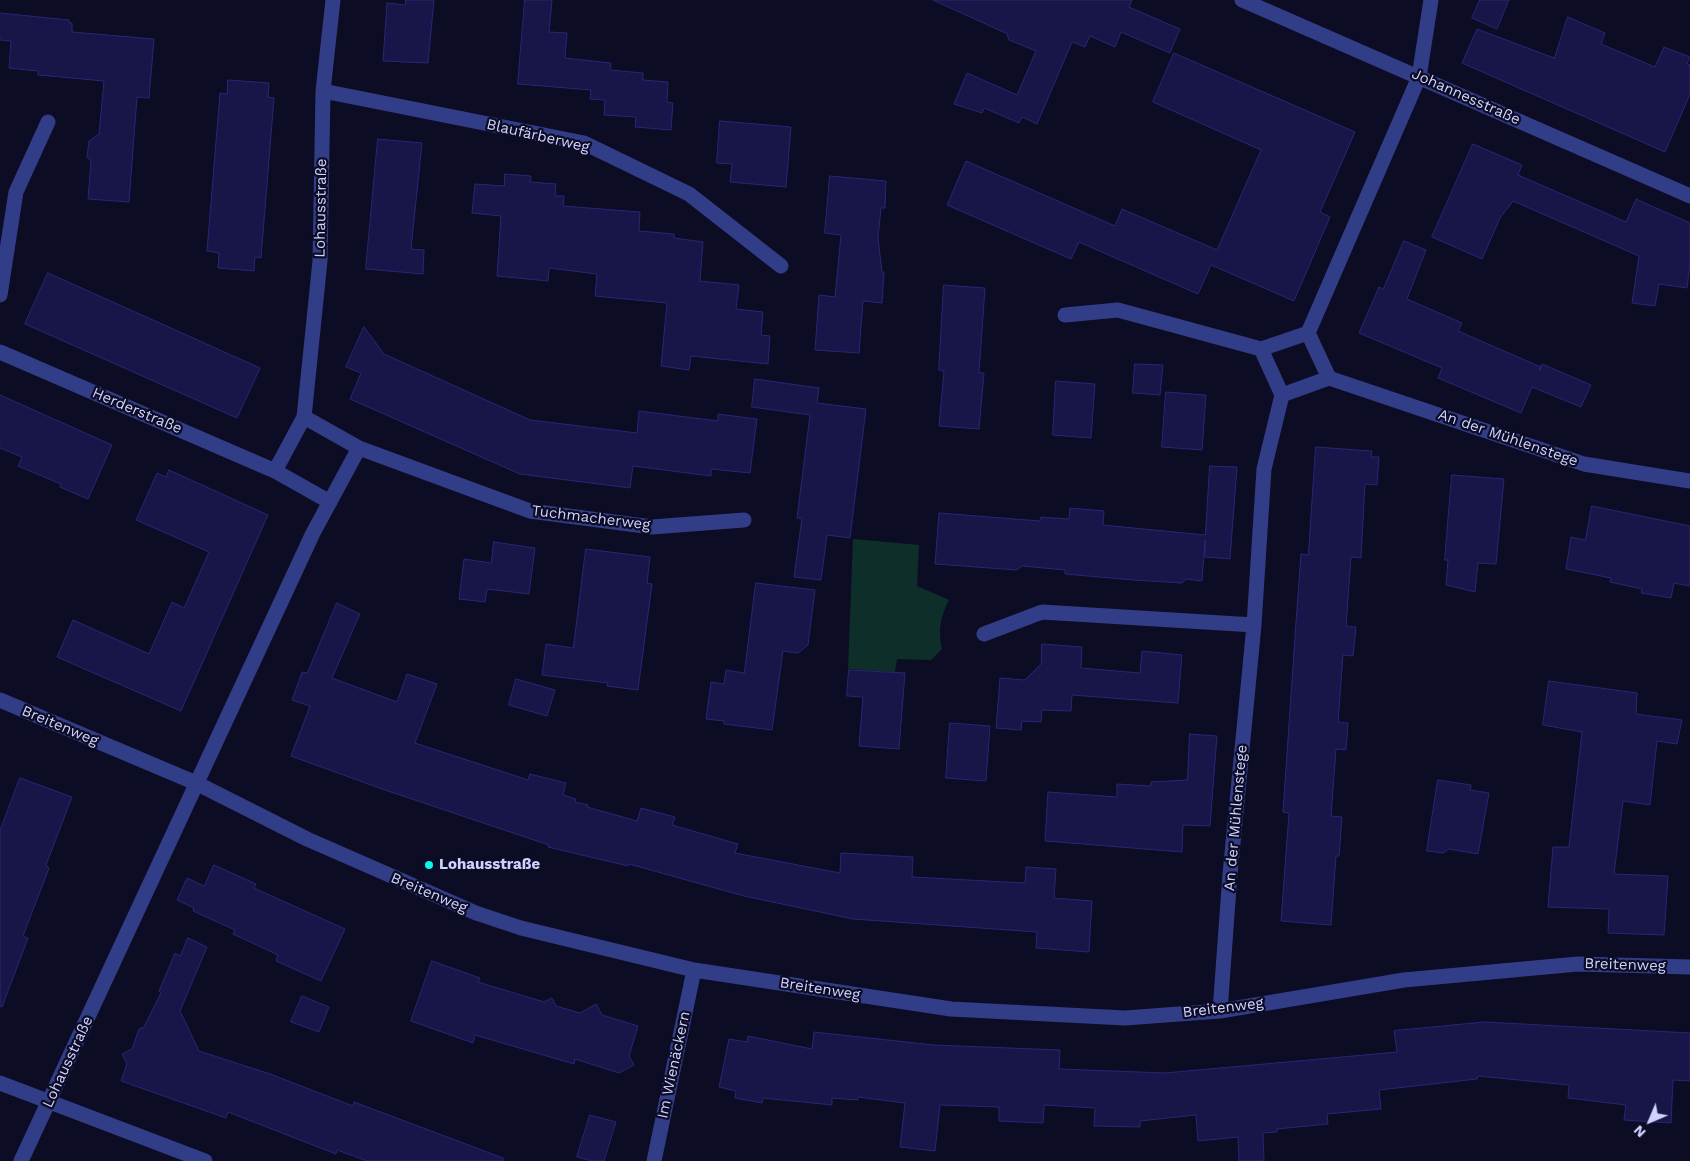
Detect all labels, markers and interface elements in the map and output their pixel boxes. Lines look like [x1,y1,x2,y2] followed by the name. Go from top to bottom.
[1409,65,1523,129] street label: Johannesstraße
[485,115,591,157] street label: Blaufärberweg
[311,158,331,258] street label: Lohausstraße
[89,384,185,438] street label: Herderstraße
[1436,406,1580,470] street label: An der Mühlenstege
[531,502,651,534] street label: Tuchmacherweg
[19,702,101,750] street label: Breitenweg
[1221,744,1251,892] street label: An der Mühlenstege
[439,856,540,874] place label: Lohausstraße
[423,859,435,871] marker: Lohausstraße
[388,869,470,917] street label: Breitenweg
[1584,955,1666,975] street label: Breitenweg
[778,974,862,1004] street label: Breitenweg
[1182,994,1264,1022] street label: Breitenweg
[654,1010,694,1120] street label: Im Wienäckern
[39,1013,97,1111] street label: Lohausstraße
[1625,1096,1675,1146] north arrow
[1630,1122,1649,1141] text: N

